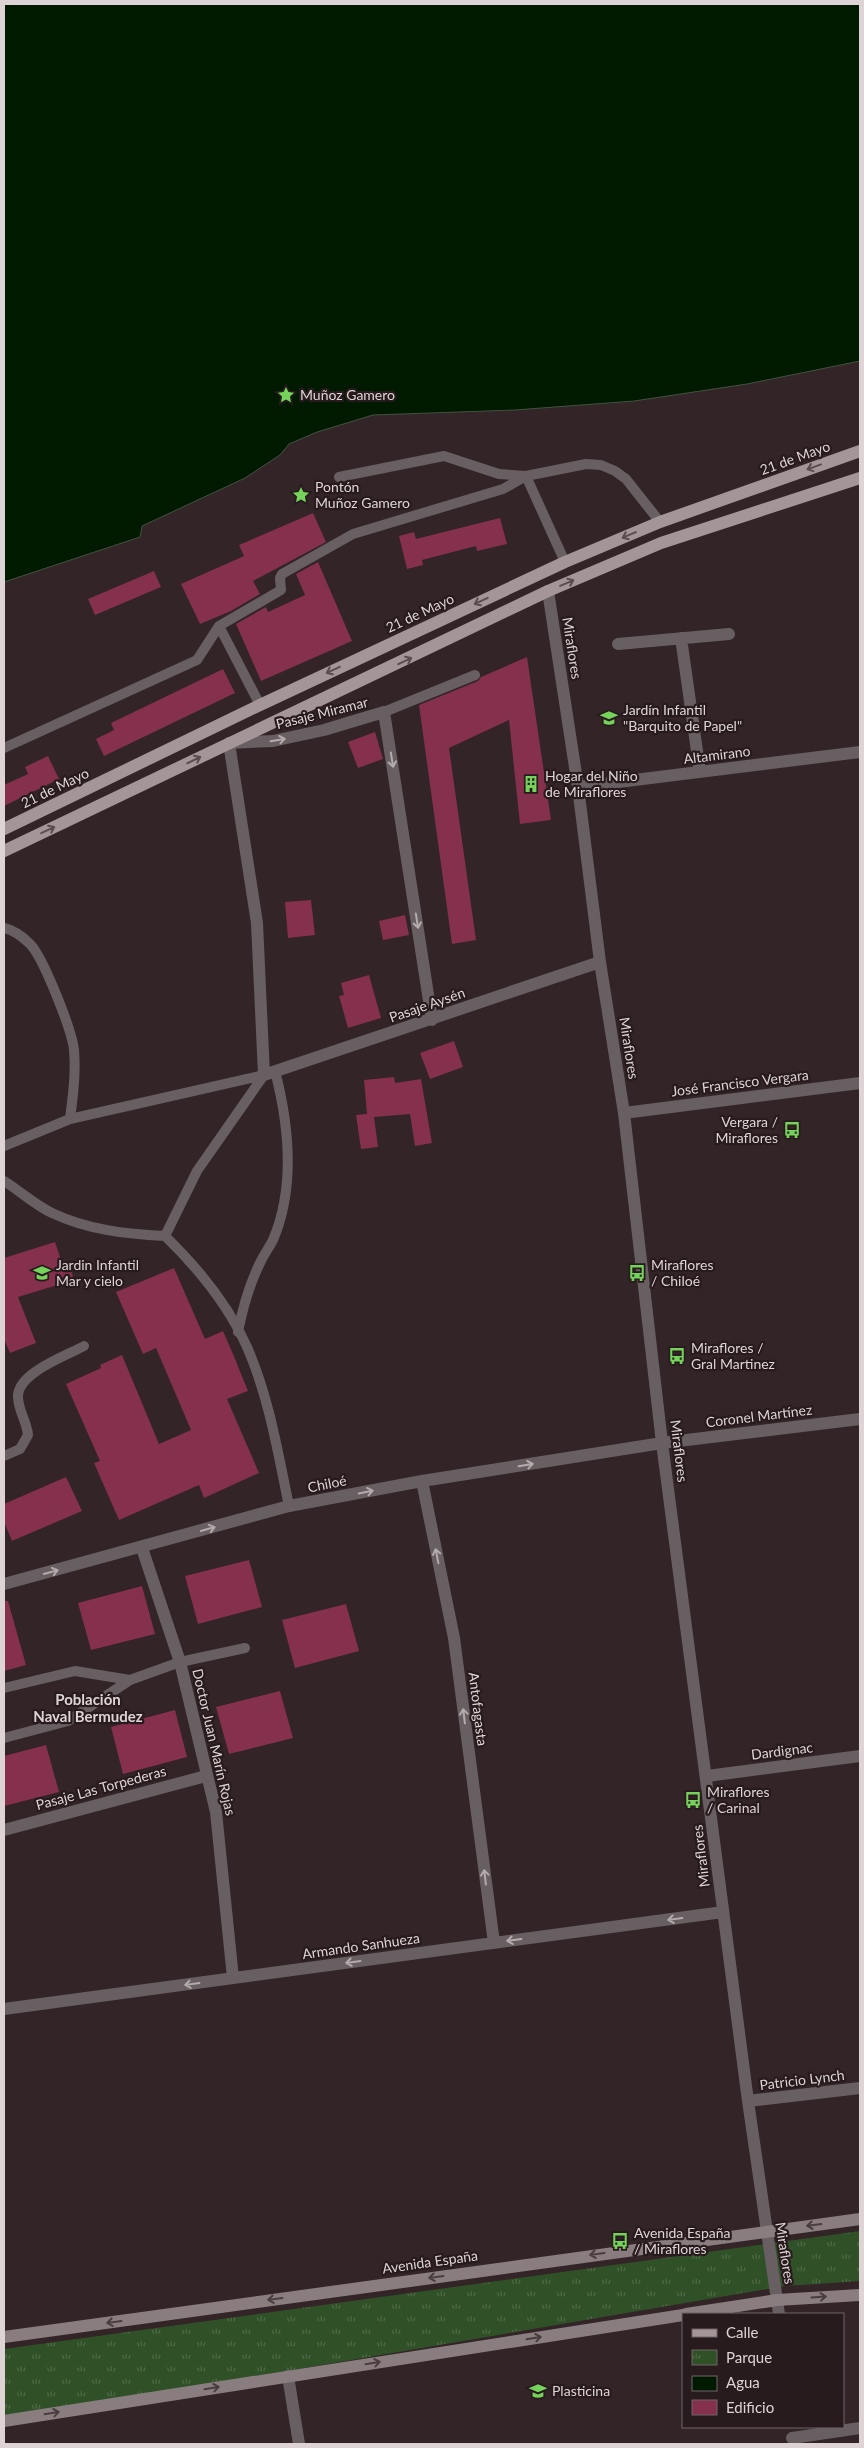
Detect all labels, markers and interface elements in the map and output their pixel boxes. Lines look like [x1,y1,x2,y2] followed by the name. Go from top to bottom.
[276,385,296,405] place icon: Muñoz Gamero
[300,386,395,403] place label: Muñoz Gamero
[758,437,832,478] street label: 21 de Mayo
[807,463,823,472] one-way arrow
[315,478,410,511] place label: Pontón Muñoz Gamero
[291,485,311,505] place icon: Pontón Muñoz Gamero
[622,531,637,540] one-way arrow
[559,578,574,588] one-way arrow
[383,589,457,636] street label: 21 de Mayo
[473,597,488,607] one-way arrow
[559,616,586,680] street label: Miraflores
[397,656,412,665] one-way arrow
[326,666,341,675] one-way arrow
[274,693,370,732] street label: Pasaje Miramar
[623,701,742,734] place label: Jardín Infantil "Barquito de Papel"
[599,708,619,728] school or university icon: Jardín Infantil "Barquito de Papel"
[269,734,285,744] one-way arrow
[682,742,751,767] street label: Altamirano
[387,752,397,768] one-way arrow
[186,754,201,764] one-way arrow
[18,764,91,811] street label: 21 de Mayo
[545,767,638,800] place label: Hogar del Niño de Miraflores
[521,774,541,794] building icon: Hogar del Niño de Miraflores
[40,825,55,834] one-way arrow
[412,913,422,929] one-way arrow
[387,984,467,1025] street label: Pasaje Aysén
[616,1016,643,1080] street label: Miraflores
[670,1066,810,1099] street label: José Francisco Vergara
[715,1113,778,1146] place label: Vergara / Miraflores
[782,1120,802,1140] bus stop icon: Vergara / Miraflores
[56,1256,139,1289] place label: Jardin Infantil Mar y cielo
[651,1256,714,1289] place label: Miraflores / Chiloé
[32,1263,52,1283] school or university icon: Jardin Infantil Mar y cielo
[627,1263,647,1283] bus stop icon: Miraflores / Chiloé
[691,1339,775,1372] place label: Miraflores / Gral Martinez
[667,1346,687,1366] bus stop icon: Miraflores / Gral Martinez
[705,1401,813,1430] street label: Coronel Martínez
[667,1419,692,1483] street label: Miraflores
[518,1459,534,1469] one-way arrow
[306,1471,348,1496] street label: Chiloé
[357,1486,373,1496] one-way arrow
[199,1524,215,1534] one-way arrow
[432,1548,442,1564] one-way arrow
[42,1567,58,1576] one-way arrow
[189,1667,240,1817] street label: Doctor Juan Marín Rojas
[466,1671,491,1747] street label: Antofagasta
[33,1690,143,1725] district label: Población Naval Bermudez
[459,1709,469,1725] one-way arrow
[750,1738,814,1763] street label: Dardignac
[34,1762,168,1813] street label: Pasaje Las Torpederas
[707,1783,770,1816] place label: Miraflores / Carinal
[683,1790,703,1810] bus stop icon: Miraflores / Carinal
[688,1824,713,1888] street label: Miraflores
[480,1870,490,1886] one-way arrow
[667,1914,683,1924] one-way arrow
[301,1929,421,1962] street label: Armando Sanhueza
[506,1936,522,1946] one-way arrow
[345,1957,361,1967] one-way arrow
[184,1979,200,1989] one-way arrow
[758,2066,845,2093] street label: Patricio Lynch
[806,2220,822,2230] one-way arrow
[772,2221,799,2285] street label: Miraflores
[634,2224,731,2257] place label: Avenida España / Miraflores
[610,2231,630,2251] bus stop icon: Avenida España / Miraflores
[381,2246,479,2277] street label: Avenida España
[590,2249,606,2259] one-way arrow
[429,2272,445,2282] one-way arrow
[811,2293,827,2302] one-way arrow
[268,2294,284,2304] one-way arrow
[682,2313,844,2428] legend
[107,2317,123,2327] one-way arrow
[726,2323,759,2341] text: Calle
[525,2333,541,2343] one-way arrow
[726,2348,772,2366] text: Parque
[365,2357,381,2367] one-way arrow
[726,2373,760,2391] text: Agua
[528,2381,548,2401] school or university icon: Plasticina
[552,2382,610,2399] place label: Plasticina
[204,2383,220,2393] one-way arrow
[726,2398,774,2416] text: Edificio
[44,2408,60,2418] one-way arrow

